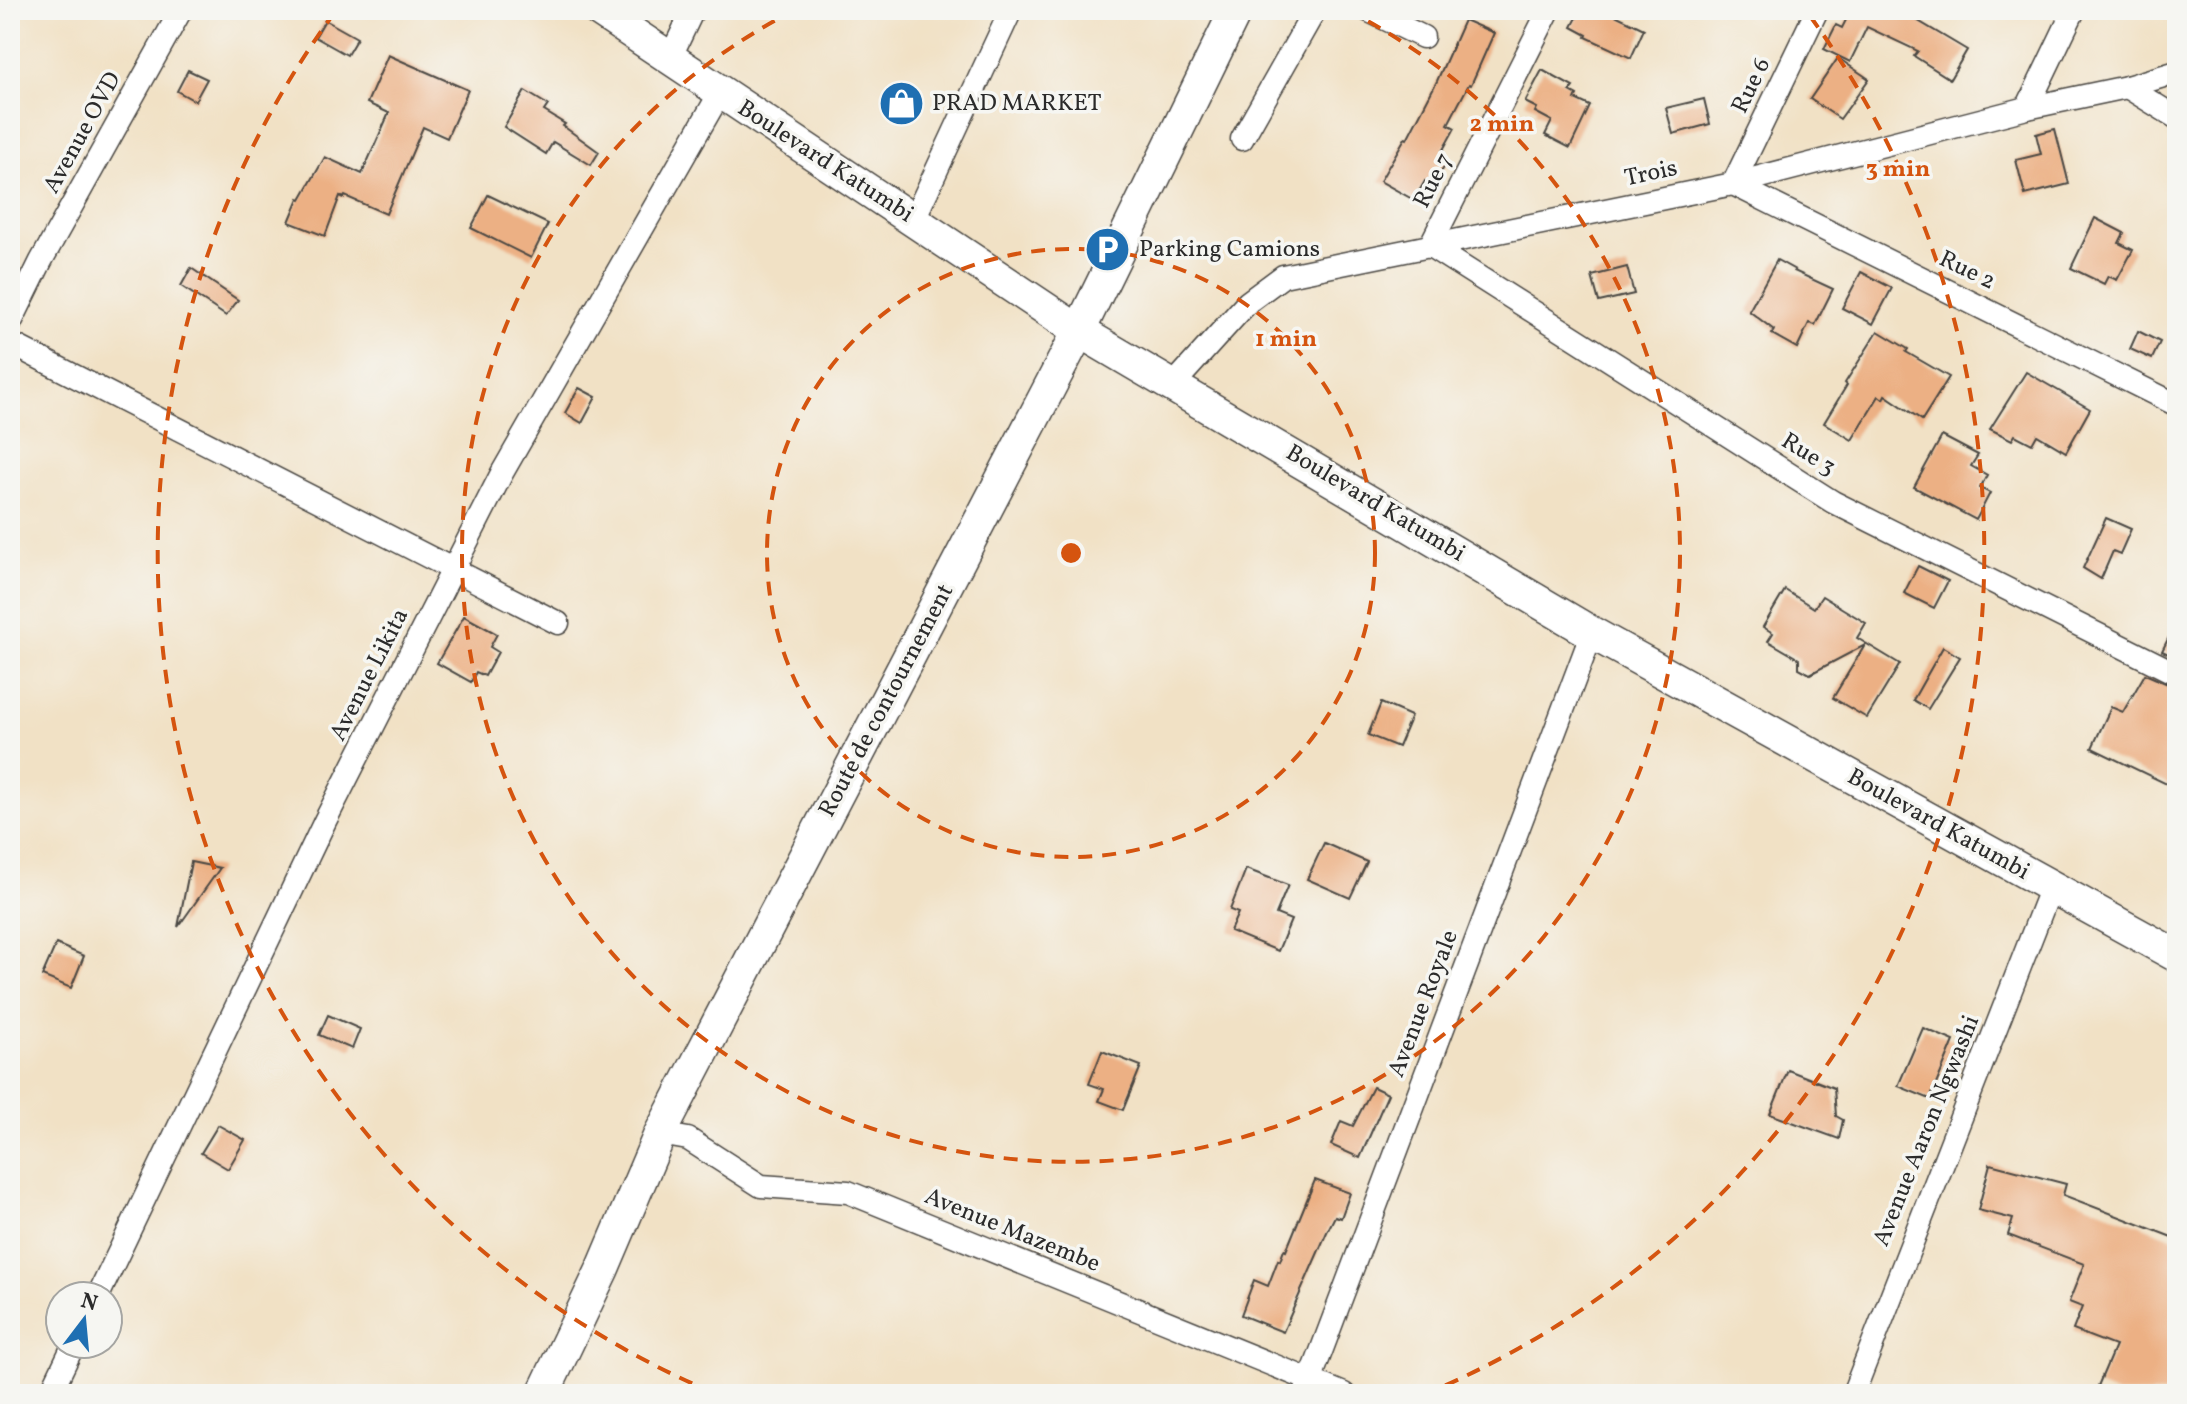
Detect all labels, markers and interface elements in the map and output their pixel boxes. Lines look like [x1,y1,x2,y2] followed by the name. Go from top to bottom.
[1724,52,1780,120] street label: Rue 6
[36,66,130,200] street label: Avenue OVD
[877,80,925,128] shop icon: PRAD MARKET
[932,87,1102,121] place label: PRAD MARKET
[730,92,920,232] street label: Boulevard Katumbi
[1470,108,1535,142] text: 2 min
[1406,148,1462,214] street label: Rue 7
[1621,152,1681,196] street label: Trois
[1866,153,1930,187] text: 3 min
[1084,226,1132,274] parking icon: Parking Camions
[1139,233,1320,267] place label: Parking Camions
[1933,243,2001,299] street label: Rue 2
[1255,323,1317,357] text: 1 min
[1774,425,1842,485] street label: Rue 3
[1279,437,1471,571] street label: Boulevard Katumbi
[1057,539,1085,567] centre of rings
[811,578,963,824] street label: Route de contournement
[322,603,418,747] street label: Avenue Likita
[1841,761,2035,889] street label: Boulevard Katumbi
[1380,925,1468,1083] street label: Avenue Royale
[1865,1010,1989,1252] street label: Avenue Aaron Ngwashi
[919,1180,1105,1282] street label: Avenue Mazembe
[44,1280,124,1360] north arrow
[77,1286,101,1320] text: N

